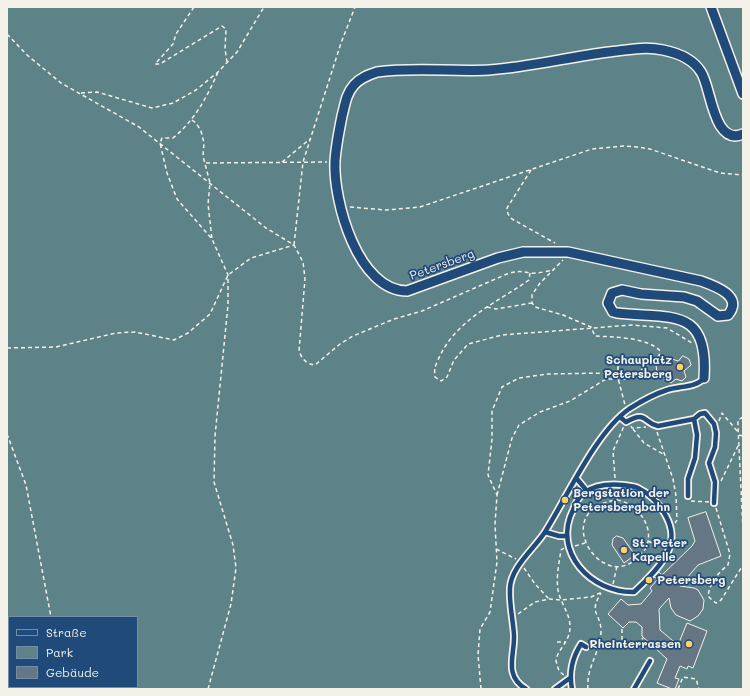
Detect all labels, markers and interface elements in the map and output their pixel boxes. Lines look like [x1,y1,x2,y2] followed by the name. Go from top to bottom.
[408,247,476,283] street label: Petersberg
[604,353,672,381] place label: Schauplatz Petersberg
[675,362,685,372] marker: Schauplatz Petersberg
[573,486,670,514] place label: Bergstation der Petersbergbahn
[560,495,570,505] marker: Bergstation der Petersbergbahn
[632,536,687,564] place label: St. Peter Kapelle
[619,545,629,555] marker: St. Peter Kapelle
[657,573,725,587] place label: Petersberg
[644,575,654,585] marker: Petersberg
[8,616,138,688] legend
[46,624,87,640] text: Straße
[589,637,681,651] place label: Rheinterrassen
[684,639,694,649] marker: Rheinterrassen
[46,644,73,660] text: Park
[46,664,99,680] text: Gebäude

